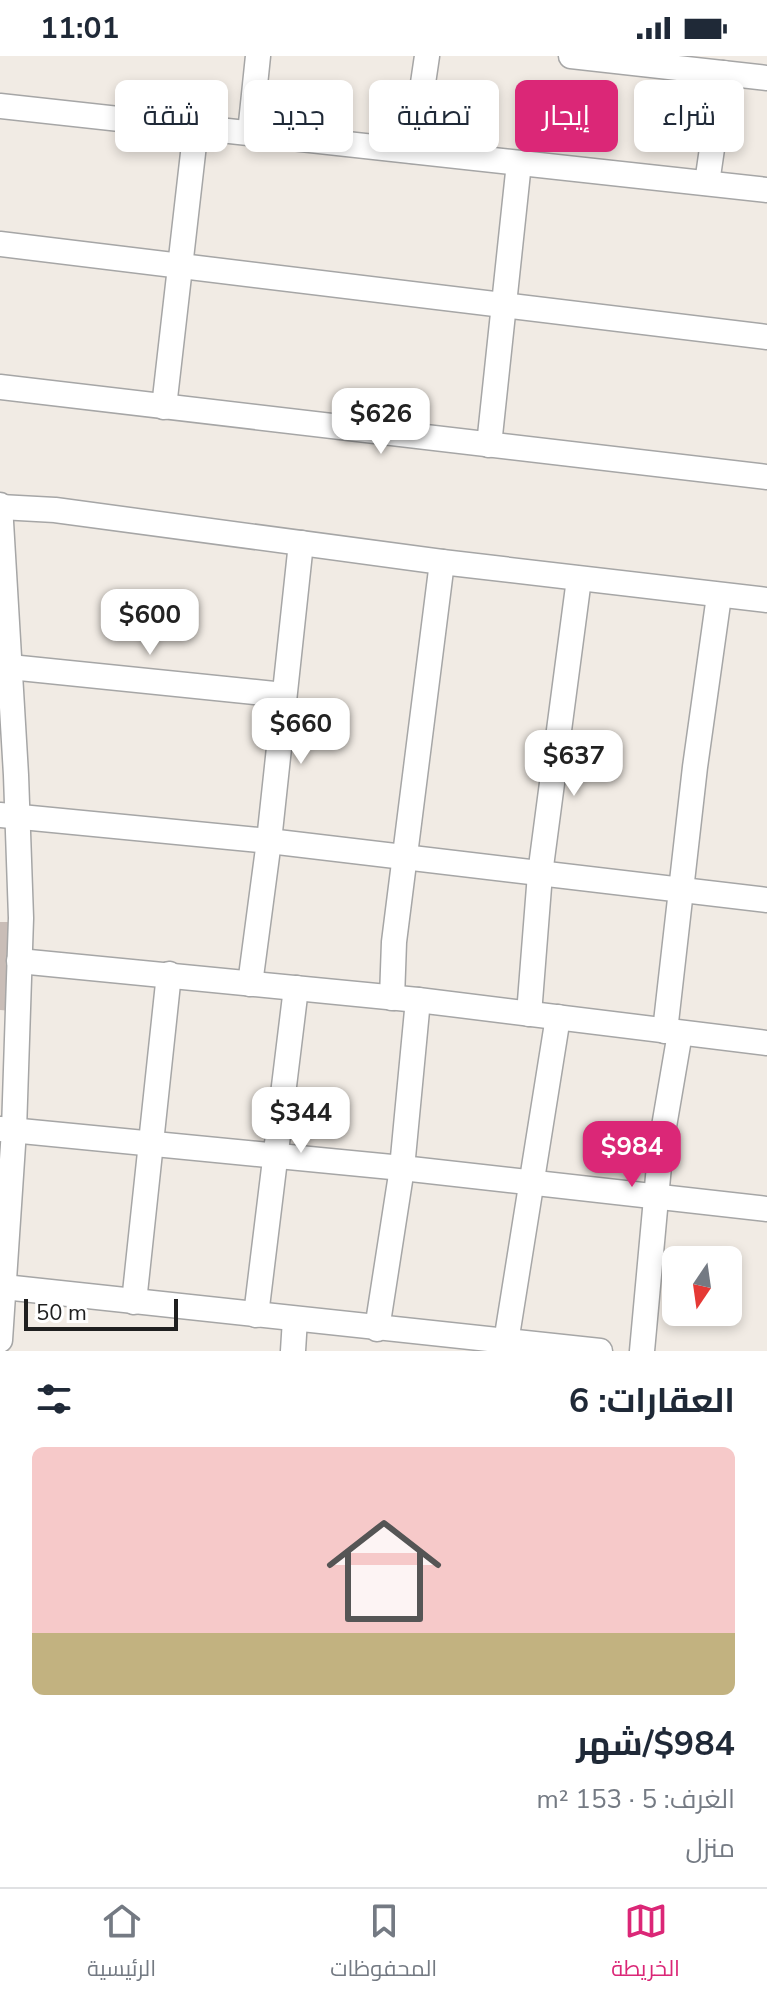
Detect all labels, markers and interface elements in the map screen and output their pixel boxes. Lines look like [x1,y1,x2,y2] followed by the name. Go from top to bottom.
[40,8,119,49] text: 11:01
[115,80,228,152] chip: شقة
[244,80,353,152] chip: جديد
[369,80,499,152] chip: تصفية
[515,80,618,152] chip: إيجار
[634,80,744,152] chip: شراء
[334,388,428,456] pin: $626
[350,396,412,431] text: $626
[103,589,197,657] pin: $600
[119,597,181,632] text: $600
[254,698,348,766] pin: $660
[270,706,332,741] text: $660
[527,730,621,798] pin: $637
[543,738,605,773] text: $637
[254,1087,348,1155] pin: $344
[270,1095,332,1130] text: $344
[585,1121,679,1189] pin: $984
[601,1129,663,1164] text: $984
[662,1246,742,1326] north arrow
[662,1246,742,1326] map controls
[24,1295,178,1331] scale bar
[36,1298,87,1328] text: 50 m
[32,1377,76,1421] icon: filters
[569,1378,735,1424] text: العقارات: 6
[312,1499,456,1643] icon: home
[576,1721,735,1767] text: $984/شهر
[537,1782,735,1817] text: الغرف: 5 · 153 m²
[686,1831,735,1866] text: منزل
[87,1899,156,1989] tab: الرئيسية
[330,1899,437,1989] tab: المحفوظات
[611,1899,680,1989] tab: الخريطة

